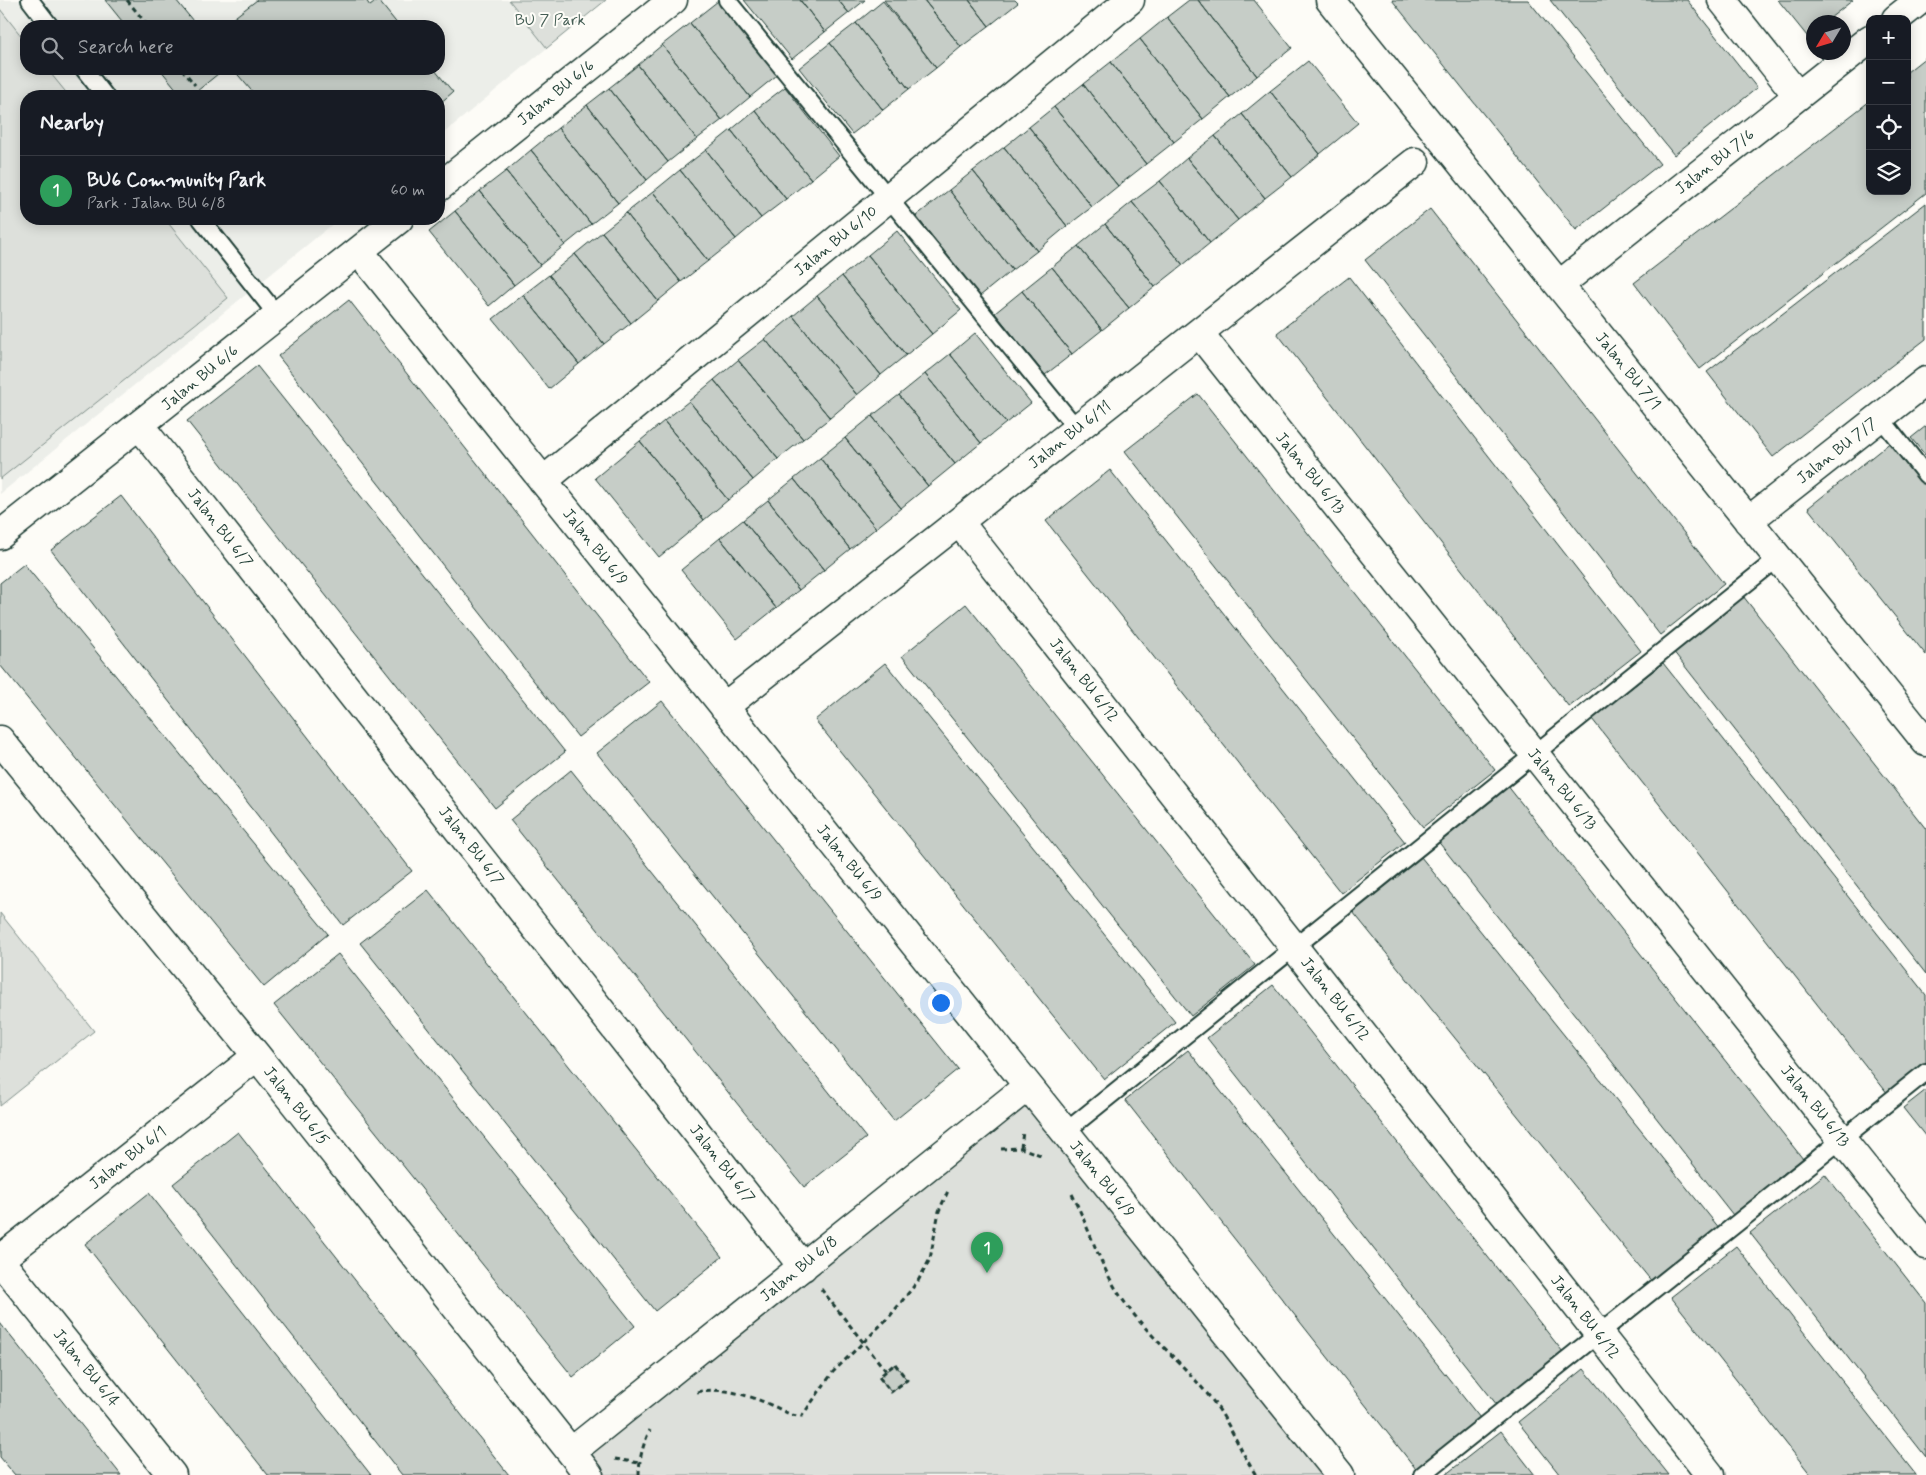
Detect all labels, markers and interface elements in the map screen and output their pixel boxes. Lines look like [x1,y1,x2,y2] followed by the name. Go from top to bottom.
[515,10,585,31] park label: BU 7 Park
[1806,15,1851,60] north arrow
[1866,15,1911,195] map controls
[1866,15,1911,60] button: +
[20,20,445,75] search box
[38,34,66,62] icon: search
[78,35,174,60] text: Search here
[513,55,599,131] street label: Jalan BU 6/6
[1866,60,1911,105] button: −
[1866,105,1911,150] button: locate
[40,109,104,137] text: Nearby
[1671,124,1759,200] street label: Jalan BU 7/6
[1866,150,1911,195] button: layers
[87,168,266,193] text: BU6 Community Park
[52,180,60,201] text: 1
[391,180,425,201] text: 60 m
[87,193,226,214] text: Park · Jalan BU 6/8
[790,201,882,281] street label: Jalan BU 6/10
[1590,328,1666,414] street label: Jalan BU 7/1
[157,340,243,416] street label: Jalan BU 6/6
[1024,396,1116,474] street label: Jalan BU 6/11
[1792,413,1882,489] street label: Jalan BU 7/7
[1271,428,1350,518] street label: Jalan BU 6/13
[182,484,258,572] street label: Jalan BU 6/7
[557,504,633,590] street label: Jalan BU 6/9
[1045,634,1123,726] street label: Jalan BU 6/12
[1523,744,1602,834] street label: Jalan BU 6/13
[433,802,509,890] street label: Jalan BU 6/7
[811,820,887,906] street label: Jalan BU 6/9
[1296,953,1374,1045] street label: Jalan BU 6/12
[928,990,954,1016] your location
[1776,1061,1855,1151] street label: Jalan BU 6/13
[258,1062,334,1150] street label: Jalan BU 6/5
[684,1120,760,1208] street label: Jalan BU 6/7
[85,1121,171,1195] street label: Jalan BU 6/1
[1064,1136,1140,1222] street label: Jalan BU 6/9
[756,1231,842,1307] street label: Jalan BU 6/8
[971,1232,1003,1273] pin: 1
[1546,1271,1624,1363] street label: Jalan BU 6/12
[48,1325,124,1411] street label: Jalan BU 6/4

